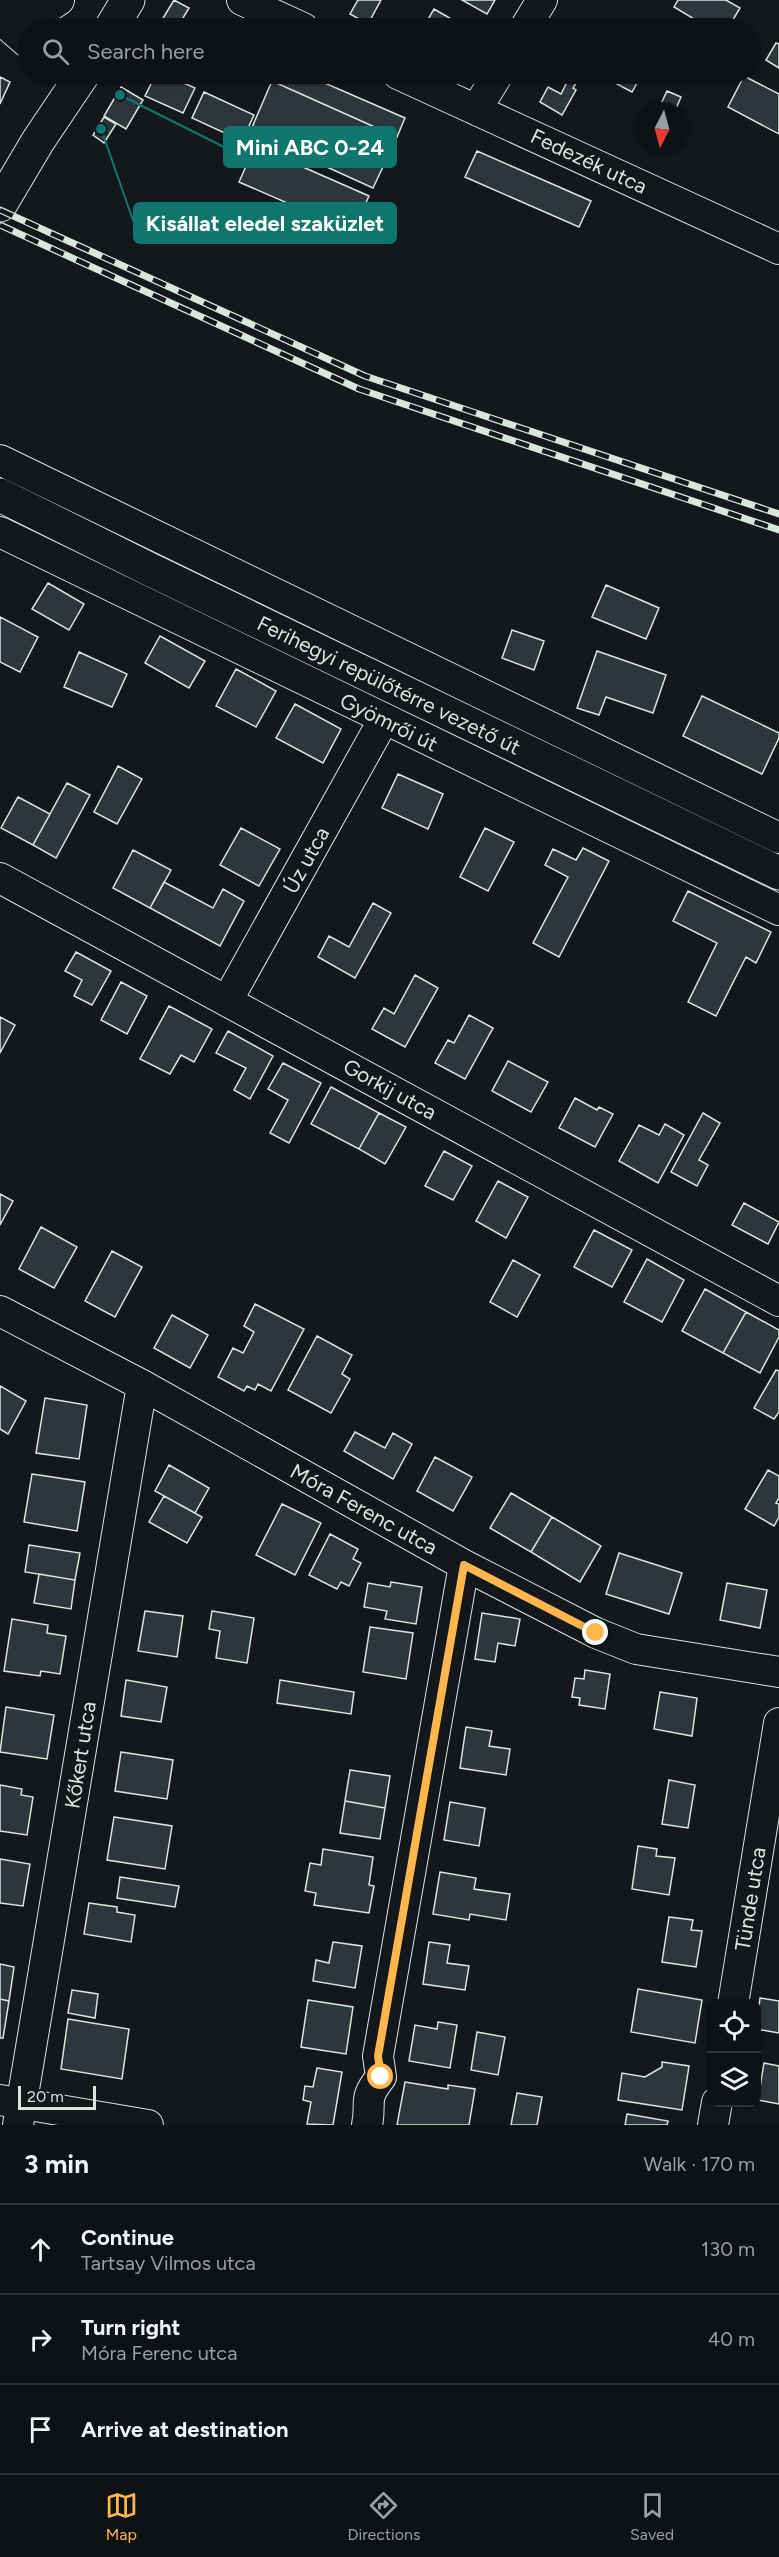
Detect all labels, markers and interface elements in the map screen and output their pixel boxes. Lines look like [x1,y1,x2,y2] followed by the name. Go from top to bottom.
[18,18,761,84] search box
[39,35,72,68] icon: search
[87,38,205,65] text: Search here
[635,102,689,156] north arrow
[527,123,651,199] street label: Fedezék utca
[224,127,396,167] callout: Mini ABC 0-24
[236,134,384,161] text: Mini ABC 0-24
[134,203,396,243] callout: Kisállat eledel szaküzlet
[146,210,384,237] text: Kisállat eledel szaküzlet
[253,610,525,760] street label: Ferihegyi repülőtérre vezető út
[336,688,442,756] street label: Gyömrői út
[278,822,334,898] street label: Úz utca
[339,1053,441,1125] street label: Gorkij utca
[286,1458,442,1560] street label: Móra Ferenc utca
[582,1619,608,1645] route end
[59,1700,101,1810] street label: Kőkert utca
[729,1845,771,1953] street label: Tünde utca
[707,1999,761,2107] map controls
[707,1999,761,2053] button: locate
[707,2053,761,2107] button: layers
[367,2063,393,2089] route start
[18,2083,96,2110] scale bar
[27,2087,64,2106] text: 20 m
[24,2148,89,2180] text: 3 min
[644,2152,755,2176] text: Walk · 170 m
[81,2224,174,2251] text: Continue
[24,2233,57,2266] icon: ahead
[701,2237,755,2261] text: 130 m
[81,2251,256,2275] text: Tartsay Vilmos utca
[81,2314,180,2341] text: Turn right
[24,2323,57,2356] icon: right
[708,2327,755,2351] text: 40 m
[81,2341,237,2365] text: Móra Ferenc utca
[24,2413,57,2446] icon: arrive
[81,2416,289,2443] text: Arrive at destination
[105,2489,138,2544] tab: Map
[347,2489,420,2544] tab: Directions
[630,2489,674,2544] tab: Saved

